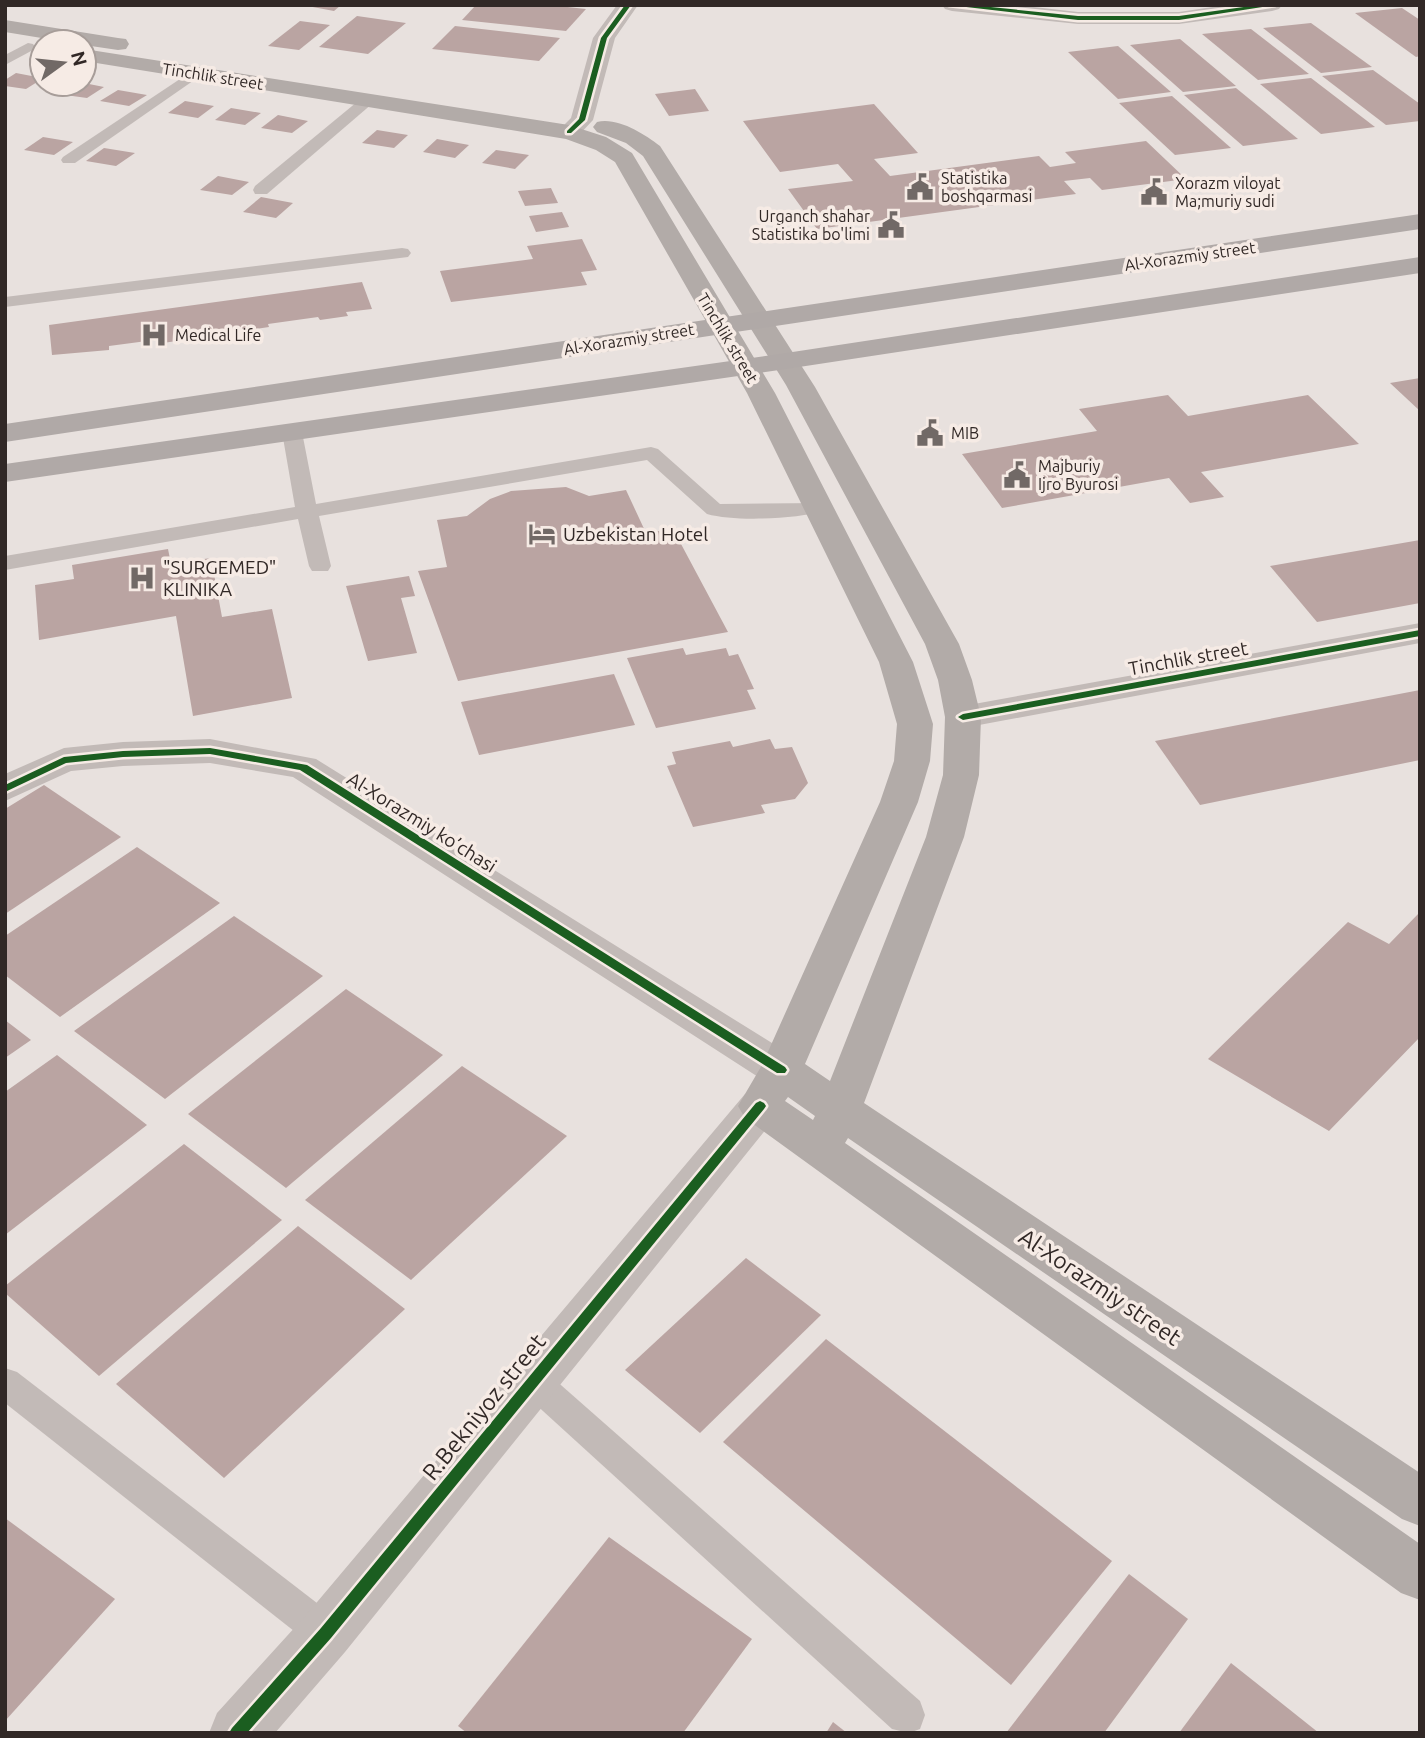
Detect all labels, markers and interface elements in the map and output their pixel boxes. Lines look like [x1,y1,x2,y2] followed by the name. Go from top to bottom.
[28,28,98,98] north arrow
[67,49,92,68] text: N
[161,59,265,93] street label: Tinchlik street
[941,169,1032,205] place label: Statistika boshqarmasi
[905,172,935,202] public building icon: Statistika boshqarmasi
[1175,174,1281,210] place label: Xorazm viloyat Ma;muriy sudi
[1139,177,1169,207] public building icon: Xorazm viloyat Ma;muriy sudi
[752,207,870,243] place label: Urganch shahar Statistika bo'limi
[876,210,906,240] public building icon: Urganch shahar Statistika bo'limi
[1123,238,1257,274] street label: Al-Xorazmiy street
[694,290,762,387] street label: Tinchlik street
[139,320,169,350] hospital icon: Medical Life
[562,320,696,358] street label: Al-Xorazmiy street
[175,326,261,344] place label: Medical Life
[915,418,945,448] public building icon: MIB
[951,424,979,442] place label: MIB
[1038,457,1118,493] place label: Majburiy Ijro Byurosi
[1002,460,1032,490] public building icon: Majburiy Ijro Byurosi
[527,519,557,549] hotel icon: Uzbekistan Hotel
[563,523,708,545] place label: Uzbekistan Hotel
[163,556,276,600] place label: "SURGEMED" KLINIKA
[127,563,157,593] hospital icon: "SURGEMED" KLINIKA
[1127,637,1250,679] street label: Tinchlik street
[343,767,501,877] street label: Al-Xorazmiy ko’chasi
[1015,1223,1186,1350] street label: Al-Xorazmiy street
[417,1329,550,1485] street label: R.Bekniyoz street

